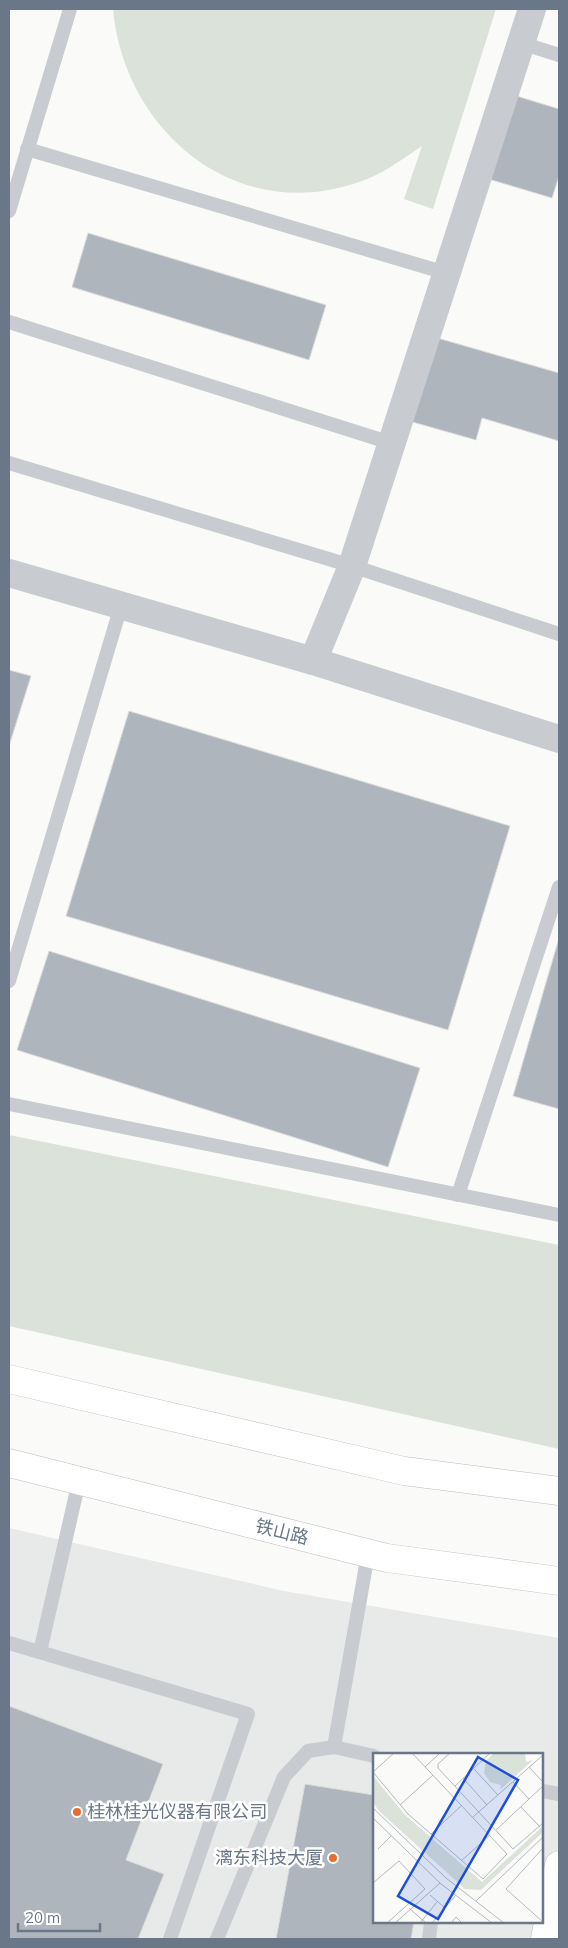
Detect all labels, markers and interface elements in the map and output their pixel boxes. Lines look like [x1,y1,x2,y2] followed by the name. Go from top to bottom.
[253,1514,311,1549] street label: 铁山路
[373,1753,543,1923] inset map
[87,1800,267,1823] place label: 桂林桂光仪器有限公司
[71,1806,83,1818] marker: 桂林桂光仪器有限公司
[215,1846,323,1869] place label: 漓东科技大厦
[327,1852,339,1864] marker: 漓东科技大厦
[18,1900,100,1932] scale bar
[25,1908,60,1927] text: 20 m

